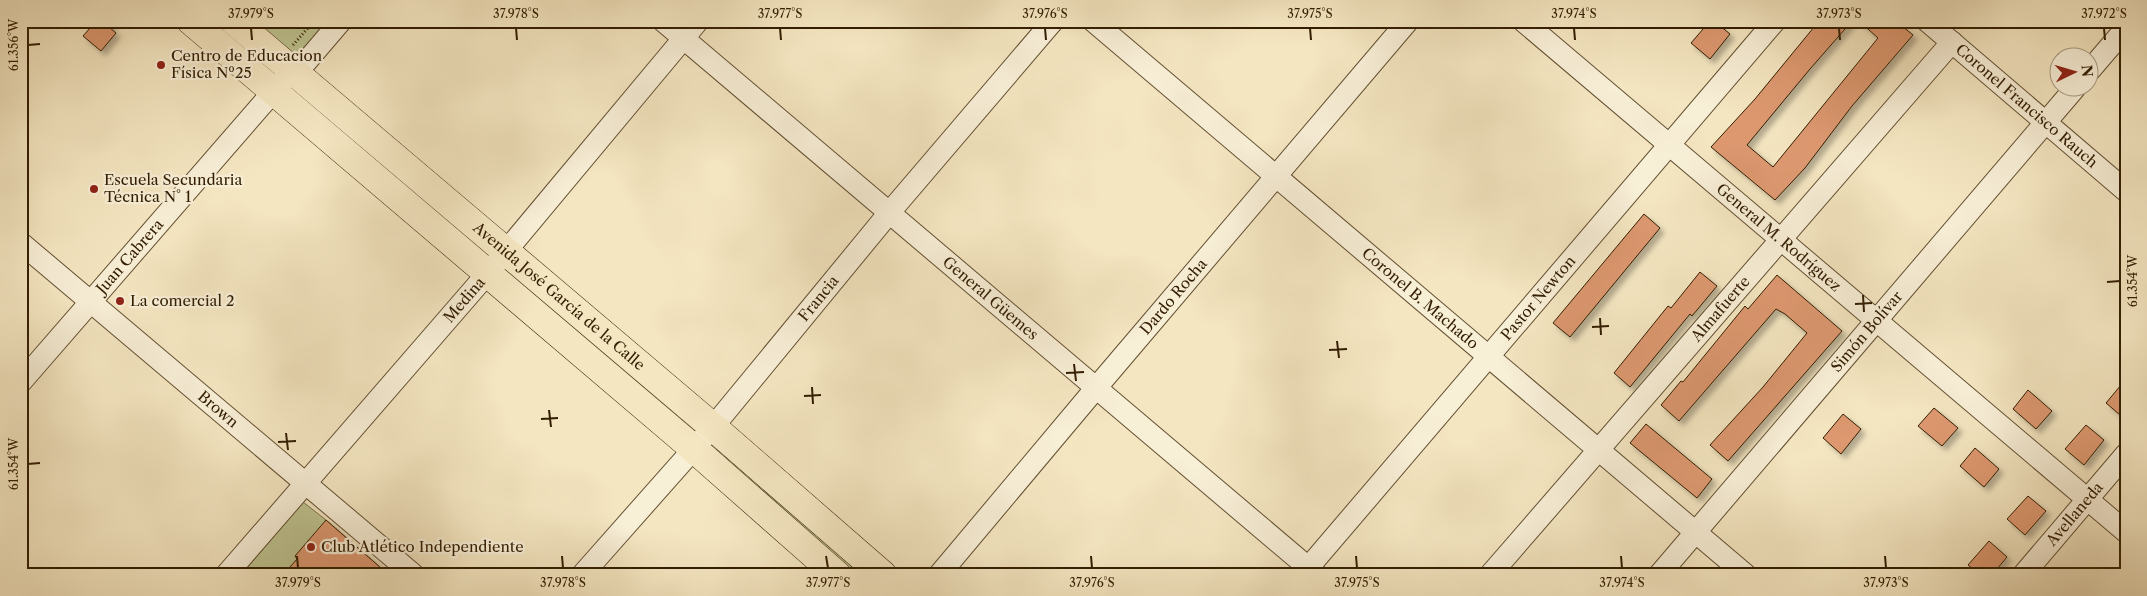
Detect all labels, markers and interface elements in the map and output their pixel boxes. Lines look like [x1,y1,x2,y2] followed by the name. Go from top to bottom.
[228,6,274,21] text: 37.979°S
[493,6,539,21] text: 37.978°S
[758,6,802,21] text: 37.977°S
[1022,6,1068,21] text: 37.976°S
[1287,6,1333,21] text: 37.975°S
[1551,6,1597,21] text: 37.974°S
[1816,6,1862,21] text: 37.973°S
[2081,6,2127,21] text: 37.972°S
[6,18,21,71] text: 61.356°W
[1952,40,2102,172] street label: Coronel Francisco Rauch
[171,46,323,82] place label: Centro de Educacion Física Nº25
[2050,48,2100,98] north arrow
[155,59,167,71] marker: Centro de Educacion Física Nº25
[2077,64,2096,78] text: N
[104,170,242,206] place label: Escuela Secundaria Técnica N° 1
[1713,179,1845,296] street label: General M. Rodríguez
[88,183,100,195] marker: Escuela Secundaria Técnica N° 1
[91,215,167,299] street label: Juan Cabrera
[469,217,649,374] street label: Avenida José García de la Calle
[1358,243,1483,353] street label: Coronel B. Machado
[1497,251,1580,344] street label: Pastor Newton
[939,252,1042,344] street label: General Güemes
[1136,254,1211,338] street label: Dardo Rocha
[2125,254,2140,307] text: 61.354°W
[794,271,843,325] street label: Francia
[1686,272,1754,346] street label: Almafuerte
[439,273,489,326] street label: Medina
[1827,286,1907,376] street label: Simón Bolívar
[130,291,235,310] place label: La comercial 2
[114,295,126,307] marker: La comercial 2
[194,387,243,432] street label: Brown
[6,437,21,490] text: 61.354°W
[2041,478,2107,550] street label: Avellaneda
[321,537,524,556] place label: Club Atlético Independiente
[305,541,317,553] marker: Club Atlético Independiente
[275,575,321,590] text: 37.979°S
[540,575,586,590] text: 37.978°S
[806,575,850,590] text: 37.977°S
[1069,575,1115,590] text: 37.976°S
[1334,575,1380,590] text: 37.975°S
[1599,575,1645,590] text: 37.974°S
[1863,575,1909,590] text: 37.973°S

